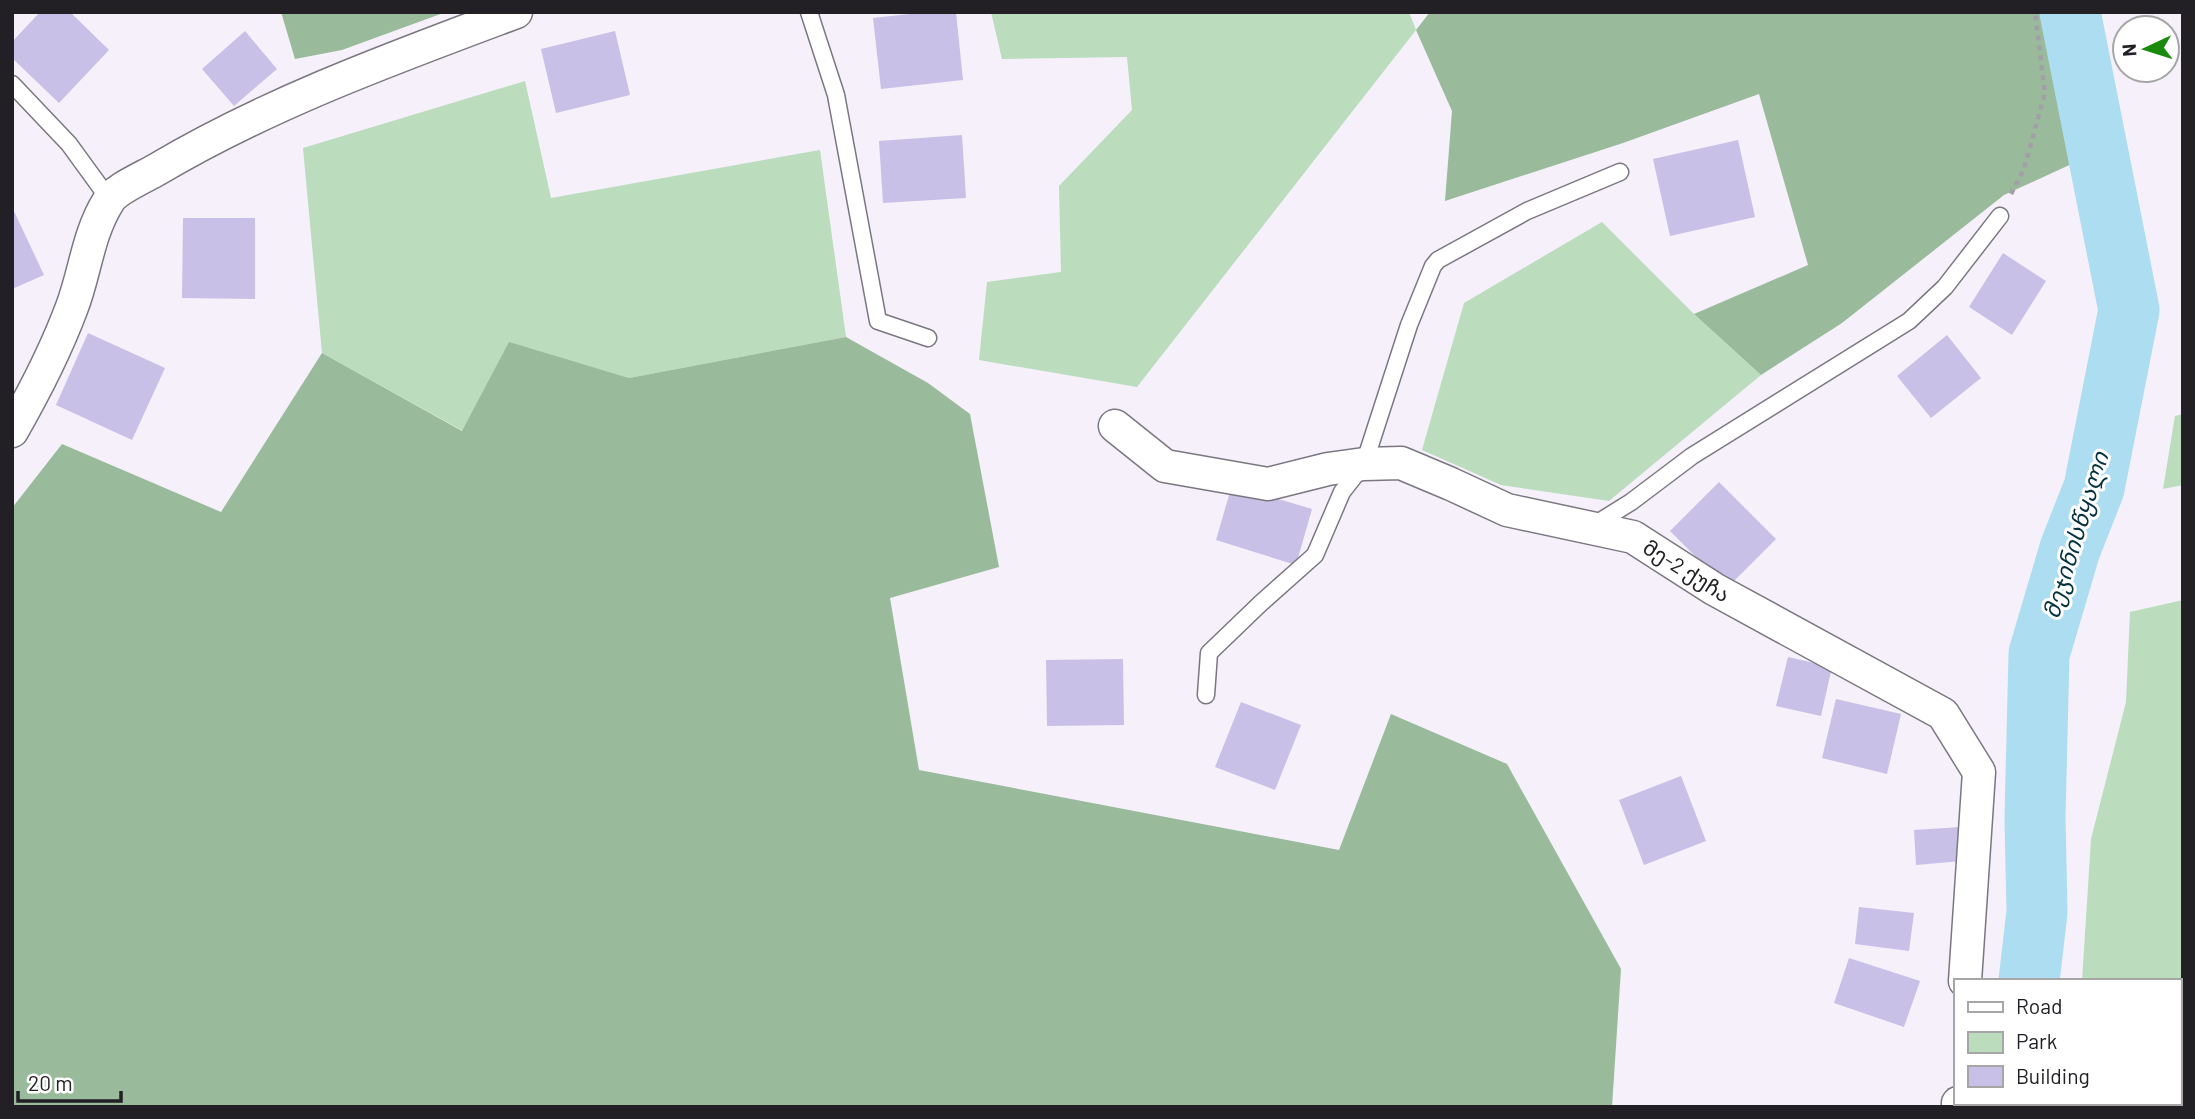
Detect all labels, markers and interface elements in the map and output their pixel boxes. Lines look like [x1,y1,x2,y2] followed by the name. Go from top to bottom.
[2111,14,2181,84] north arrow
[2117,43,2140,57] text: N
[2036,448,2115,622] water label: მეჯინისწყალი
[1639,534,1735,607] street label: მე-2 ქუჩა
[1954,979,2181,1105] legend
[2016,993,2062,1018] text: Road
[2016,1028,2057,1053] text: Park
[18,1060,121,1104] scale bar
[2016,1063,2090,1088] text: Building
[28,1070,73,1095] text: 20 m

